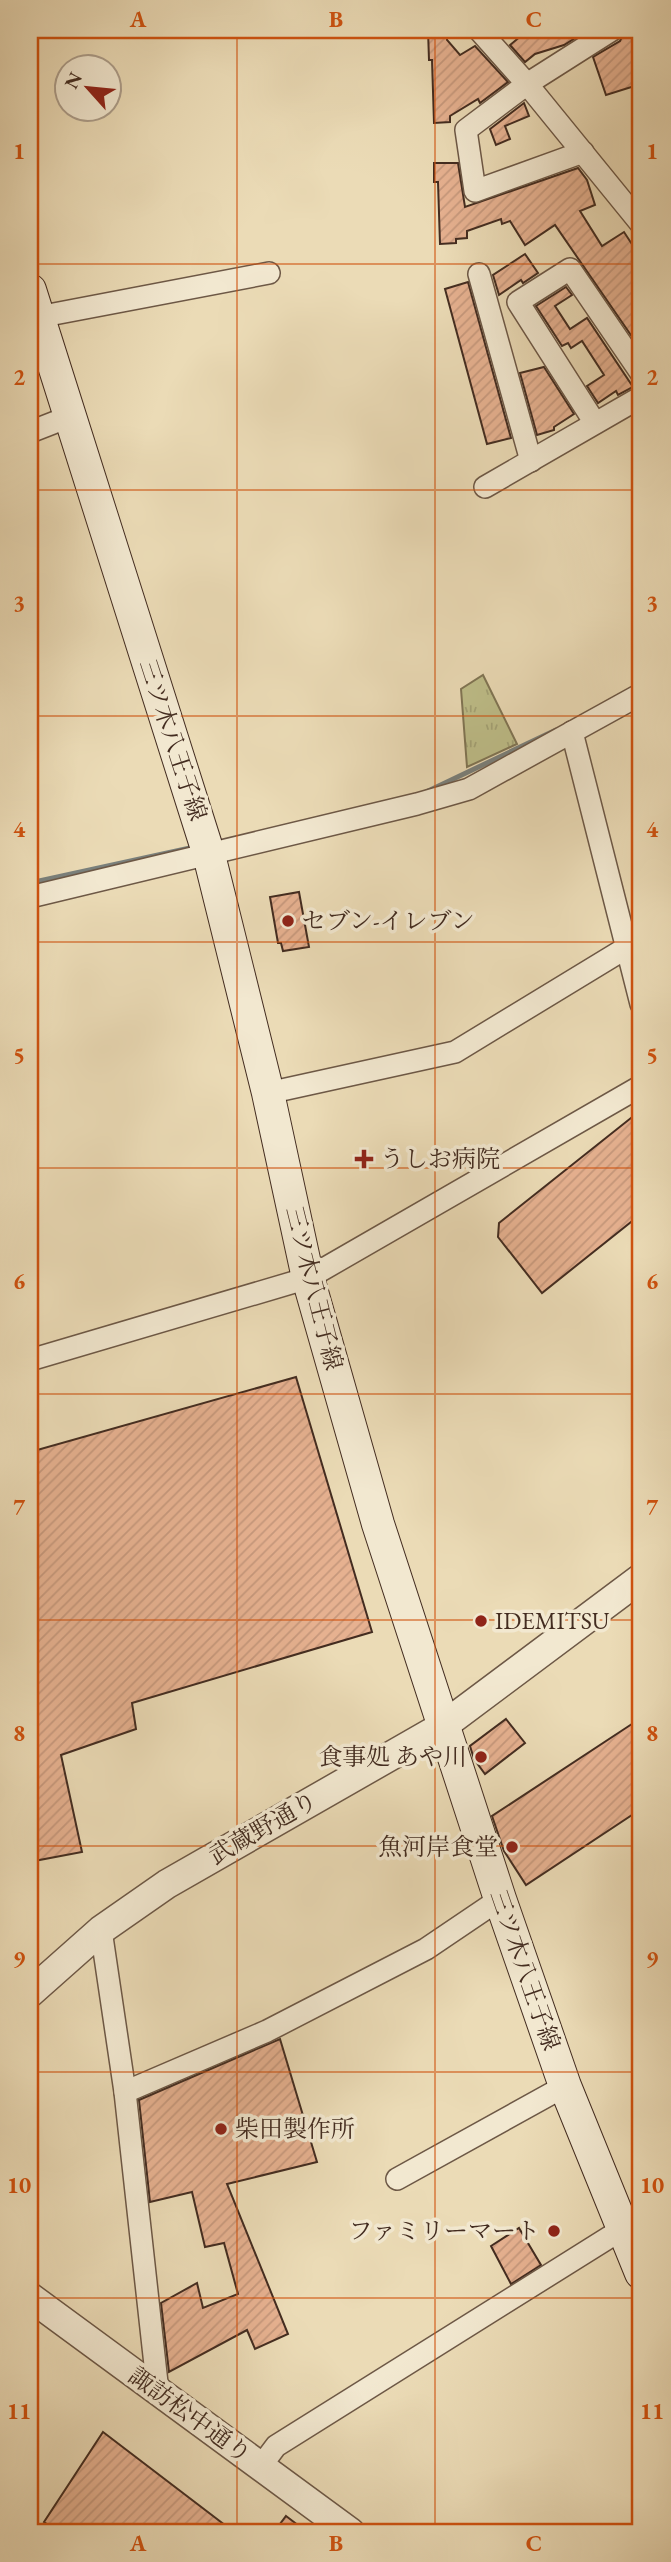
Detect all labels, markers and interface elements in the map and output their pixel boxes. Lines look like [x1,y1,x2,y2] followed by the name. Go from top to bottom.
[129,4,147,34] text: A
[329,4,343,34] text: B
[526,4,542,34] text: C
[52,52,122,122] north arrow
[59,67,88,93] text: N
[13,136,25,166] text: 1
[646,136,658,166] text: 1
[13,362,25,392] text: 2
[646,362,658,392] text: 2
[13,588,25,618] text: 3
[646,588,658,618] text: 3
[133,655,214,825] street label: 三ツ木八王子線
[13,814,26,844] text: 4
[646,814,659,844] text: 4
[302,905,475,936] place label: セブン-イレブン
[280,913,296,929] marker: セブン-イレブン
[13,1040,25,1070] text: 5
[646,1040,658,1070] text: 5
[380,1143,500,1174] place label: うしお病院
[354,1149,374,1169] marker: うしお病院
[279,1203,350,1373] street label: 三ツ木八王子線
[13,1266,25,1296] text: 6
[646,1266,658,1296] text: 6
[13,1492,26,1522] text: 7
[646,1492,659,1522] text: 7
[495,1605,610,1636] place label: IDEMITSU
[473,1613,489,1629] marker: IDEMITSU
[13,1718,25,1748] text: 8
[646,1718,658,1748] text: 8
[318,1741,467,1772] place label: 食事処 あや川
[473,1749,489,1765] marker: 食事処 あや川
[203,1784,322,1871] street label: 武蔵野通り
[378,1831,498,1862] place label: 魚河岸食堂
[504,1839,520,1855] marker: 魚河岸食堂
[483,1885,567,2054] street label: 三ツ木八王子線
[13,1944,25,1974] text: 9
[646,1944,658,1974] text: 9
[235,2113,355,2144] place label: 柴田製作所
[213,2121,229,2137] marker: 柴田製作所
[7,2170,31,2200] text: 10
[640,2170,664,2200] text: 10
[348,2215,540,2246] place label: ファミリーマート
[546,2223,562,2239] marker: ファミリーマート
[123,2360,258,2469] street label: 諏訪松中通り
[7,2396,31,2426] text: 11
[640,2396,664,2426] text: 11
[129,2528,147,2558] text: A
[329,2528,343,2558] text: B
[526,2528,542,2558] text: C

